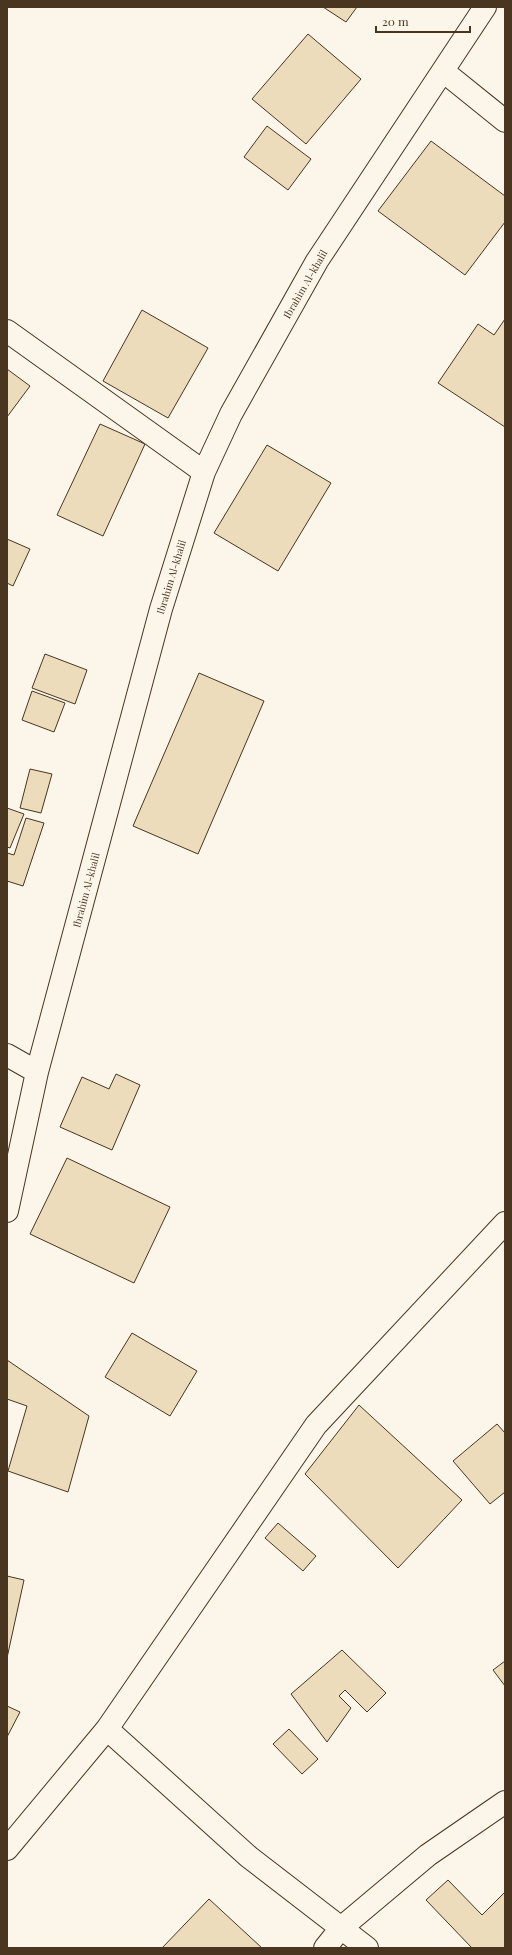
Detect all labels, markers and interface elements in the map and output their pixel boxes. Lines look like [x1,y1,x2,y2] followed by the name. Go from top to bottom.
[376,8,470,34] scale bar
[382,13,409,29] text: 20 m
[280,247,330,321] street label: Ibrahim Al-khalil
[153,538,189,616] street label: Ibrahim Al-khalil
[69,851,103,929] street label: Ibrahim Al-khalil

